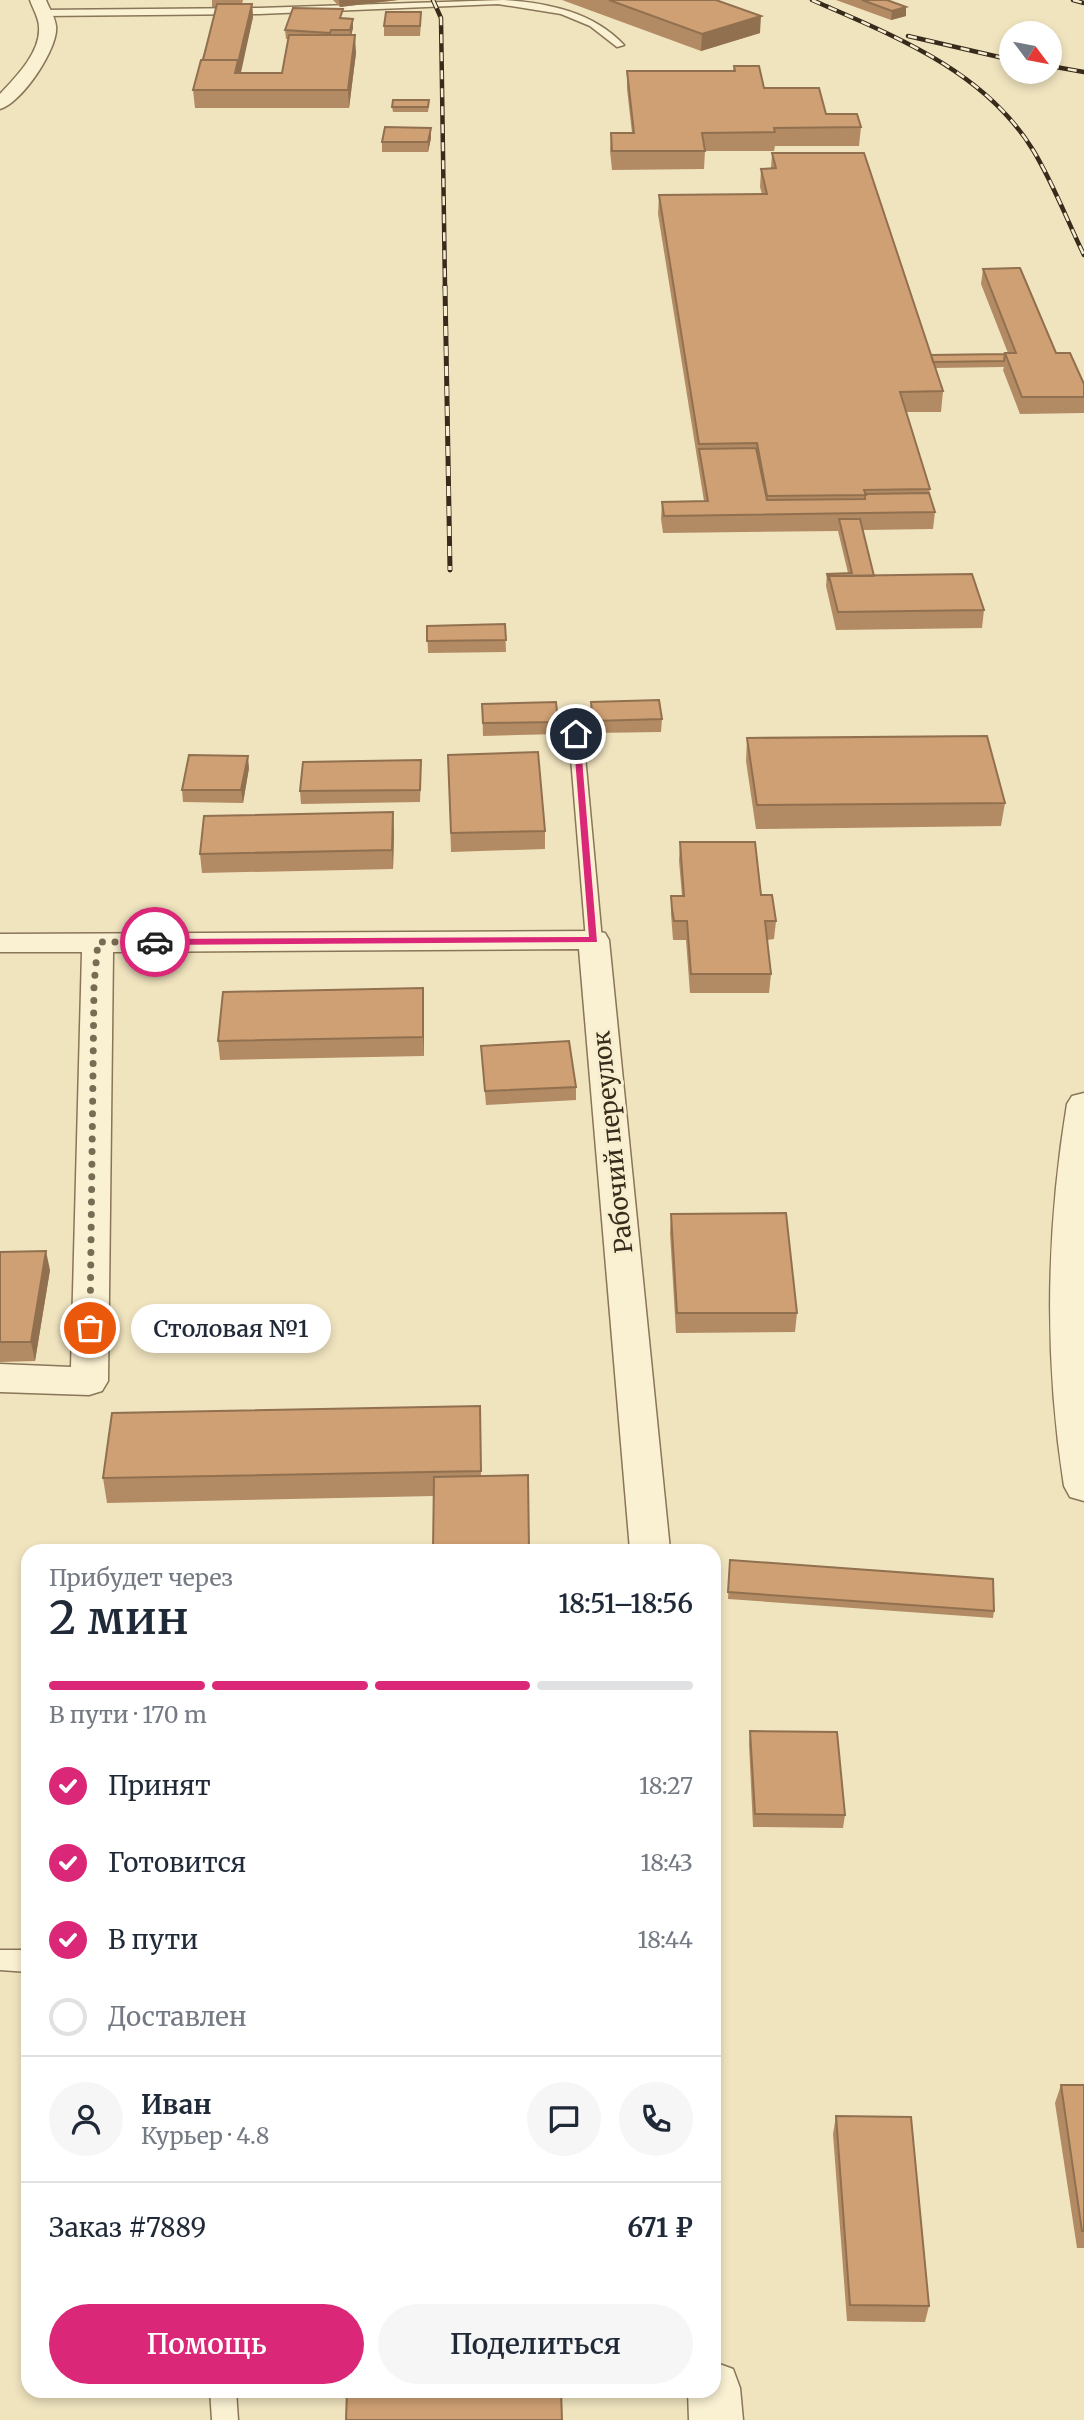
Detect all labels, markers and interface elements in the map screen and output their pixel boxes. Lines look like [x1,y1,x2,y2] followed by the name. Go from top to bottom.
[999,21,1062,84] north arrow
[999,21,1062,84] map controls
[546,704,606,764] pin
[557,715,595,753] icon: home
[120,907,190,977] courier
[136,923,174,961] icon: car
[585,1029,640,1255] street label: Рабочий переулок
[60,1298,120,1358] pin
[132,1304,332,1352] callout: Столовая №1
[71,1309,109,1347] icon: bag
[153,1314,309,1343] text: Столовая №1
[49,1563,233,1592] text: Прибудет через
[558,1587,693,1620] text: 18:51–18:56
[49,1589,189,1647] text: 2 мин
[49,1700,207,1729] text: В пути · 170 m
[49,1767,87,1805] icon: check
[108,1769,211,1802] text: Принят
[639,1771,693,1800] text: 18:27
[49,1844,87,1882] icon: check
[108,1846,246,1879] text: Готовится
[641,1848,693,1877] text: 18:43
[49,1921,87,1959] icon: check
[108,1923,198,1956] text: В пути
[638,1925,693,1954] text: 18:44
[108,2000,247,2033] text: Доставлен
[49,2082,123,2156] button: person
[527,2082,601,2156] button: chat
[619,2082,693,2156] button: phone
[141,2088,211,2121] text: Иван
[141,2121,270,2150] text: Курьер · 4.8
[49,2211,206,2244] text: Заказ #7889
[627,2211,693,2244] text: 671 ₽
[49,2304,364,2384] button: Помощь
[378,2304,693,2384] button: Поделиться

